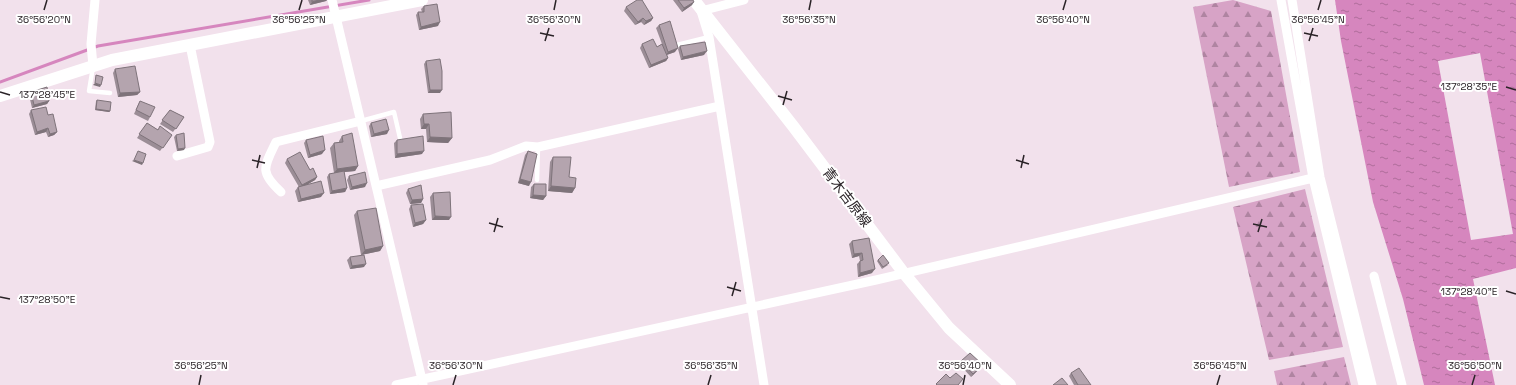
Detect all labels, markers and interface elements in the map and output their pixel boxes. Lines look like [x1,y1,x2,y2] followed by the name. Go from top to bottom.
[17,13,71,26] text: 36°56'20"N
[272,13,326,26] text: 36°56'25"N
[527,13,581,26] text: 36°56'30"N
[782,13,836,26] text: 36°56'35"N
[1036,13,1090,26] text: 36°56'40"N
[1291,13,1345,26] text: 36°56'45"N
[1441,80,1498,93] text: 137°28'35"E
[19,88,75,101] text: 137°28'45"E
[819,164,875,230] street label: 青木吉原線
[1441,285,1498,298] text: 137°28'40"E
[19,293,76,306] text: 137°28'50"E
[174,359,228,372] text: 36°56'25"N
[429,359,483,372] text: 36°56'30"N
[684,359,738,372] text: 36°56'35"N
[938,359,992,372] text: 36°56'40"N
[1193,359,1247,372] text: 36°56'45"N
[1448,359,1502,372] text: 36°56'50"N

